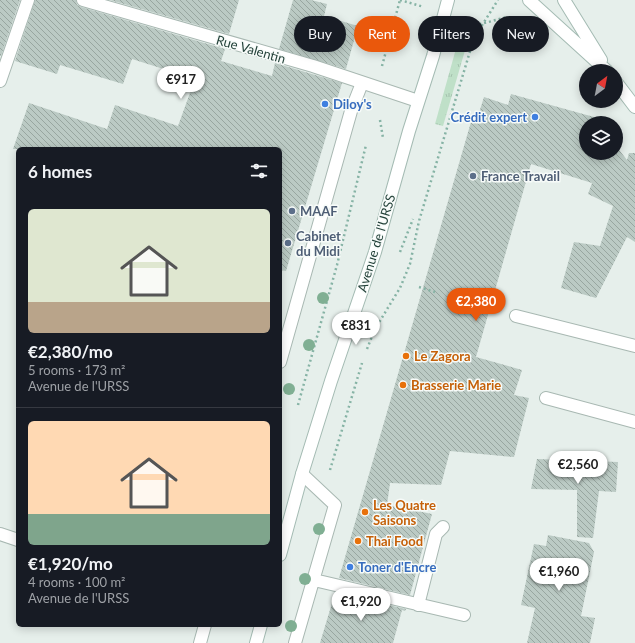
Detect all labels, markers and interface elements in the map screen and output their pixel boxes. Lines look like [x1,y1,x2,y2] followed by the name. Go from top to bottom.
[294,16,346,52] chip: Buy
[354,16,410,52] chip: Rent
[418,16,484,52] chip: Filters
[492,16,549,52] chip: New
[214,31,288,67] street label: Rue Valentin
[579,64,623,108] north arrow
[579,64,623,160] map controls
[157,66,205,100] pin: €917
[166,71,196,87] text: €917
[333,96,372,112] place label: Diloy's
[320,99,330,109] marker: Diloy's
[451,109,527,125] place label: Crédit expert
[530,112,540,122] marker: Crédit expert
[579,116,623,160] button: layers
[248,160,270,182] icon: filters
[28,161,92,182] text: 6 homes
[481,168,560,184] place label: France Travail
[468,171,478,181] marker: France Travail
[354,192,398,294] street label: Avenue de l'URSS
[300,203,338,219] place label: MAAF
[287,206,297,216] marker: MAAF
[296,228,341,259] place label: Cabinet du Midi
[113,235,185,307] icon: home
[283,238,293,248] marker: Cabinet du Midi
[443,288,509,322] pin: €2,380
[456,293,496,309] text: €2,380
[332,312,380,346] pin: €831
[341,317,371,333] text: €831
[28,341,113,362] text: €2,380/mo
[414,348,471,364] place label: Le Zagora
[401,351,411,361] marker: Le Zagora
[28,362,125,378] text: 5 rooms · 173 m²
[411,377,501,393] place label: Brasserie Marie
[28,378,129,394] text: Avenue de l'URSS
[398,380,408,390] marker: Brasserie Marie
[113,447,185,519] icon: home
[545,451,611,485] pin: €2,560
[558,456,598,472] text: €2,560
[373,497,436,528] place label: Les Quatre Saisons
[360,507,370,517] marker: Les Quatre Saisons
[366,533,423,549] place label: Thaï Food
[353,536,363,546] marker: Thaï Food
[28,553,113,574] text: €1,920/mo
[526,558,592,592] pin: €1,960
[358,559,436,575] place label: Toner d'Encre
[345,562,355,572] marker: Toner d'Encre
[539,563,579,579] text: €1,960
[28,574,125,590] text: 4 rooms · 100 m²
[328,588,394,622] pin: €1,920
[28,590,129,606] text: Avenue de l'URSS
[341,593,381,609] text: €1,920

